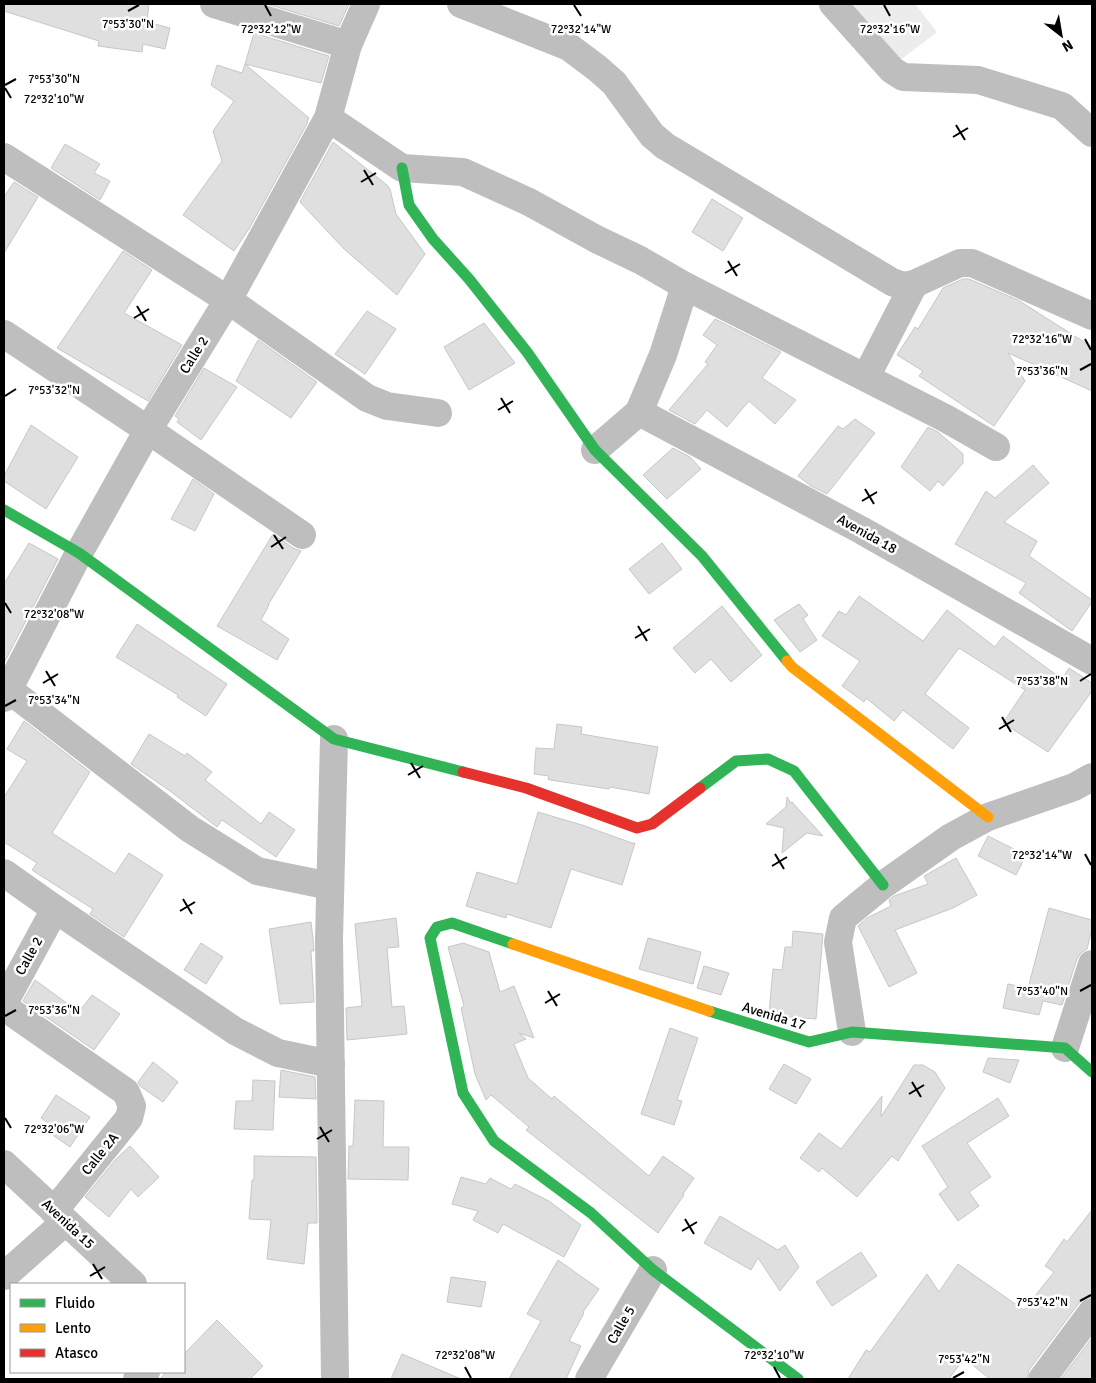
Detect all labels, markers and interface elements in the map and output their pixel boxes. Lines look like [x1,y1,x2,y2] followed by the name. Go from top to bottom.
[1036,10,1086,60] north arrow
[102,17,154,32] text: 7°53'30"N
[241,22,301,37] text: 72°32'12"W
[551,22,611,37] text: 72°32'14"W
[860,22,920,37] text: 72°32'16"W
[1059,36,1076,56] text: N
[28,72,80,87] text: 7°53'30"N
[24,92,84,107] text: 72°32'10"W
[1012,332,1072,347] text: 72°32'16"W
[176,333,212,377] street label: Calle 2
[1016,364,1068,379] text: 7°53'36"N
[28,383,80,398] text: 7°53'32"N
[834,511,900,557] street label: Avenida 18
[24,607,84,622] text: 72°32'08"W
[1016,674,1068,689] text: 7°53'38"N
[28,693,80,708] text: 7°53'34"N
[1012,848,1072,863] text: 72°32'14"W
[12,934,46,978] street label: Calle 2
[1016,984,1068,999] text: 7°53'40"N
[740,998,808,1034] street label: Avenida 17
[28,1003,80,1018] text: 7°53'36"N
[24,1122,84,1137] text: 72°32'06"W
[78,1129,122,1179] street label: Calle 2A
[38,1195,98,1253] street label: Avenida 15
[10,1283,185,1373] legend
[55,1294,95,1312] text: Fluido
[1016,1295,1068,1310] text: 7°53'42"N
[603,1303,639,1347] street label: Calle 5
[55,1319,91,1337] text: Lento
[55,1344,98,1362] text: Atasco
[435,1348,495,1363] text: 72°32'08"W
[744,1348,804,1363] text: 72°32'10"W
[938,1352,990,1367] text: 7°53'42"N

